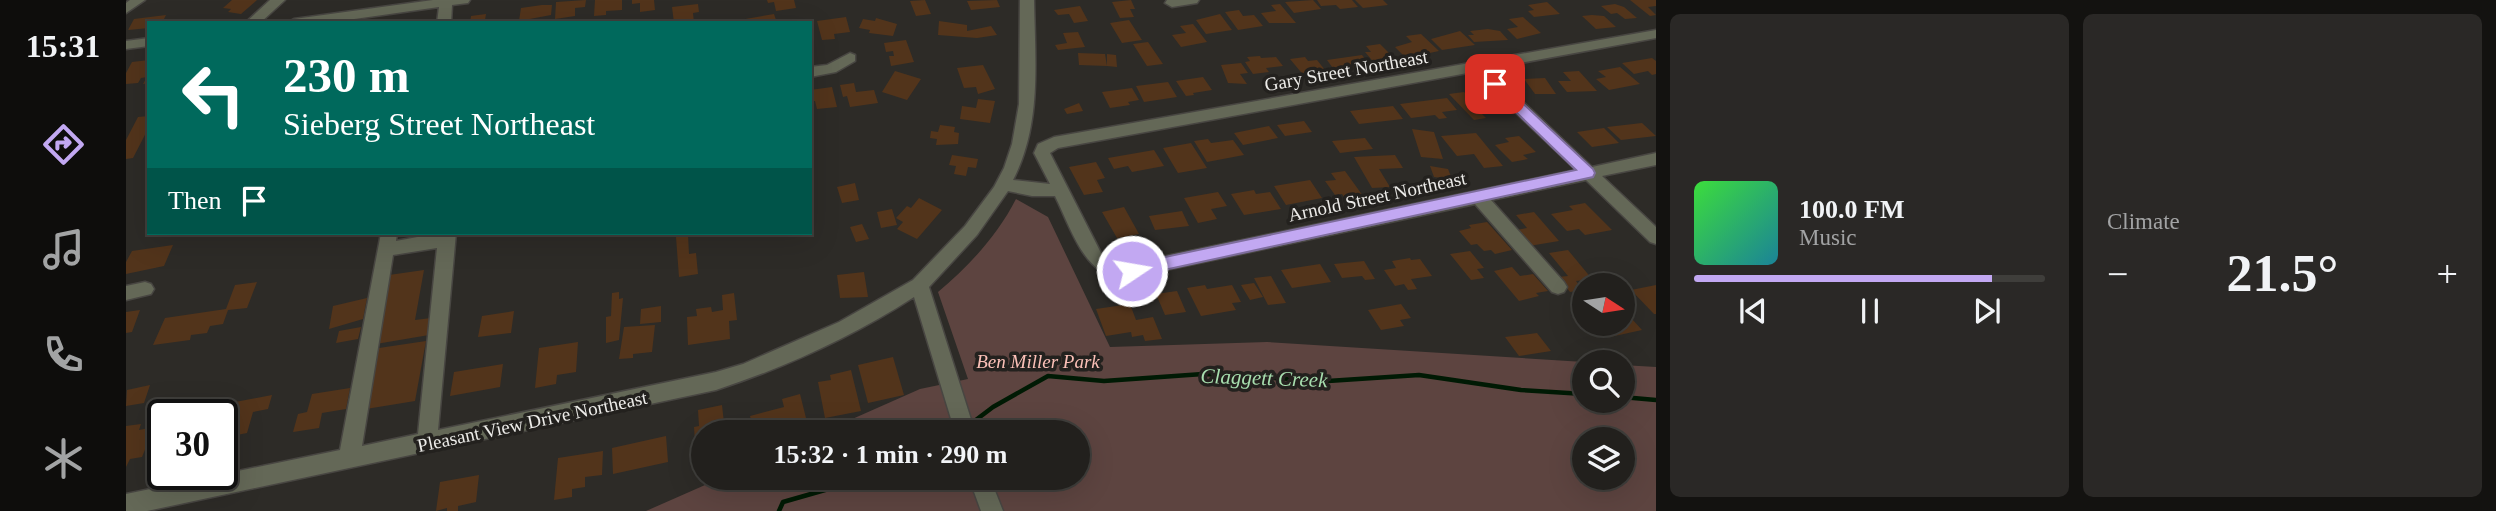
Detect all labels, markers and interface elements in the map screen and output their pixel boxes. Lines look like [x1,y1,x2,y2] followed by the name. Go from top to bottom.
[26,28,100,64] text: 15:31
[1263,46,1430,95] street label: Gary Street Northeast
[283,48,410,103] text: 230 m
[168,49,259,140] icon: left
[1465,54,1525,114] pin
[1476,65,1514,103] icon: arrive
[283,106,595,142] text: Sieberg Street Northeast
[39,120,88,169] icon: directions
[1286,167,1469,226] street label: Arnold Street Northeast
[235,182,273,220] icon: arrive
[168,186,221,215] text: Then
[1799,195,1904,224] text: 100.0 FM
[2107,209,2180,234] text: Climate
[39,225,88,274] icon: music
[1799,225,1857,250] text: Music
[1095,234,1169,308] position arrow
[2227,245,2338,302] text: 21.5°
[2107,253,2128,295] text: −
[2437,253,2458,295] text: +
[1572,273,1634,336] north arrow
[1572,273,1635,490] map controls
[1734,292,1772,330] icon: previous
[1851,292,1889,330] icon: pause
[1968,292,2006,330] icon: next
[39,330,88,379] icon: phone
[1572,350,1635,413] button: search
[976,351,1100,372] park label: Ben Miller Park
[1200,364,1329,392] water label: Claggett Creek
[415,387,650,456] street label: Pleasant View Drive Northeast
[147,399,238,490] speed limit sign: 30
[1572,427,1635,490] button: layers
[39,434,88,483] icon: climate
[774,440,1008,469] text: 15:32 · 1 min · 290 m

